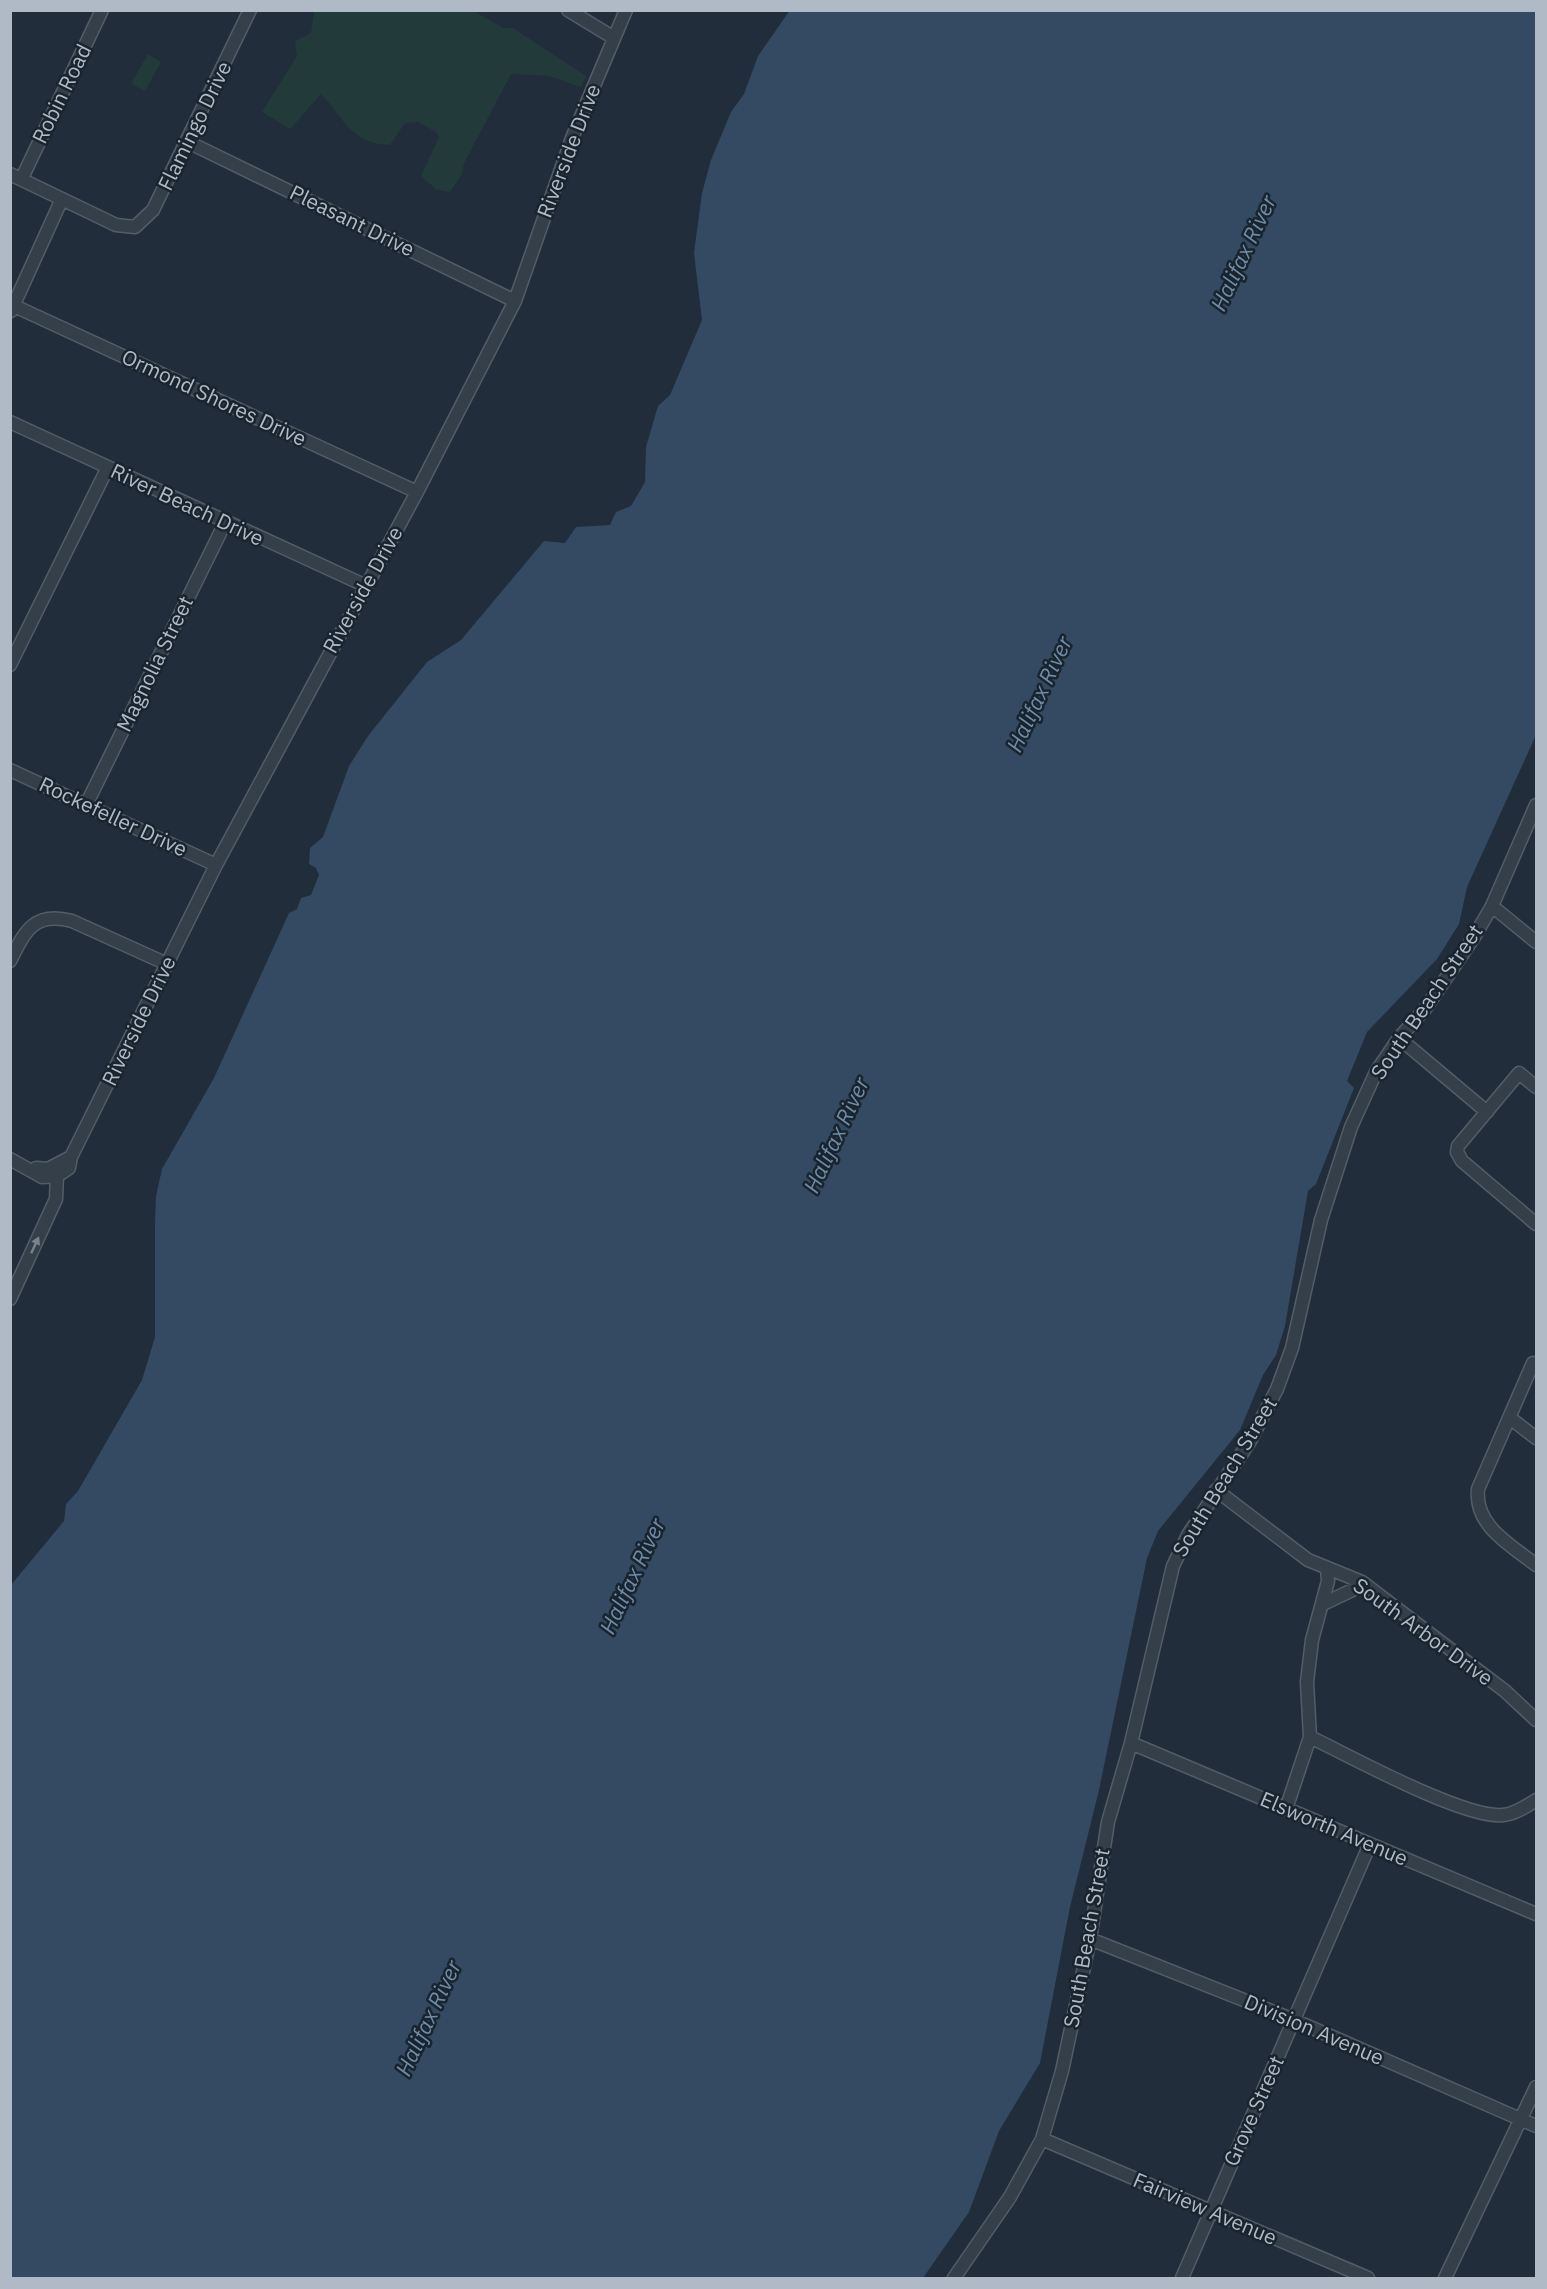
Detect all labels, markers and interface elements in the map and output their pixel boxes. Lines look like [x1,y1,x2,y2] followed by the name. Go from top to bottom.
[25,39,97,148] street label: Robin Road
[151,56,238,195] street label: Flamingo Drive
[530,80,606,221] street label: Riverside Drive
[285,178,420,262] street label: Pleasant Drive
[1203,189,1282,315] water label: Halifax River
[118,342,311,452] street label: Ormond Shores Drive
[106,456,268,552] street label: River Beach Drive
[316,521,409,658] street label: Riverside Drive
[109,591,199,736] street label: Magnolia Street
[999,630,1078,756] water label: Halifax River
[35,770,192,863] street label: Rockefeller Drive
[1364,918,1489,1085] street label: South Beach Street
[95,951,182,1090] street label: Riverside Drive
[796,1071,875,1197] water label: Halifax River
[30,1237,39,1254] one-way arrow
[1165,1391,1283,1562] street label: South Beach Street
[592,1512,671,1638] water label: Halifax River
[1348,1571,1499,1691] street label: South Arbor Drive
[1256,1784,1413,1872] street label: Elsworth Avenue
[1056,1846,1116,2030] street label: South Beach Street
[388,1954,467,2080] water label: Halifax River
[1240,1987,1389,2071] street label: Division Avenue
[1216,2051,1290,2170] street label: Grove Street
[1129,2165,1282,2251] street label: Fairview Avenue

